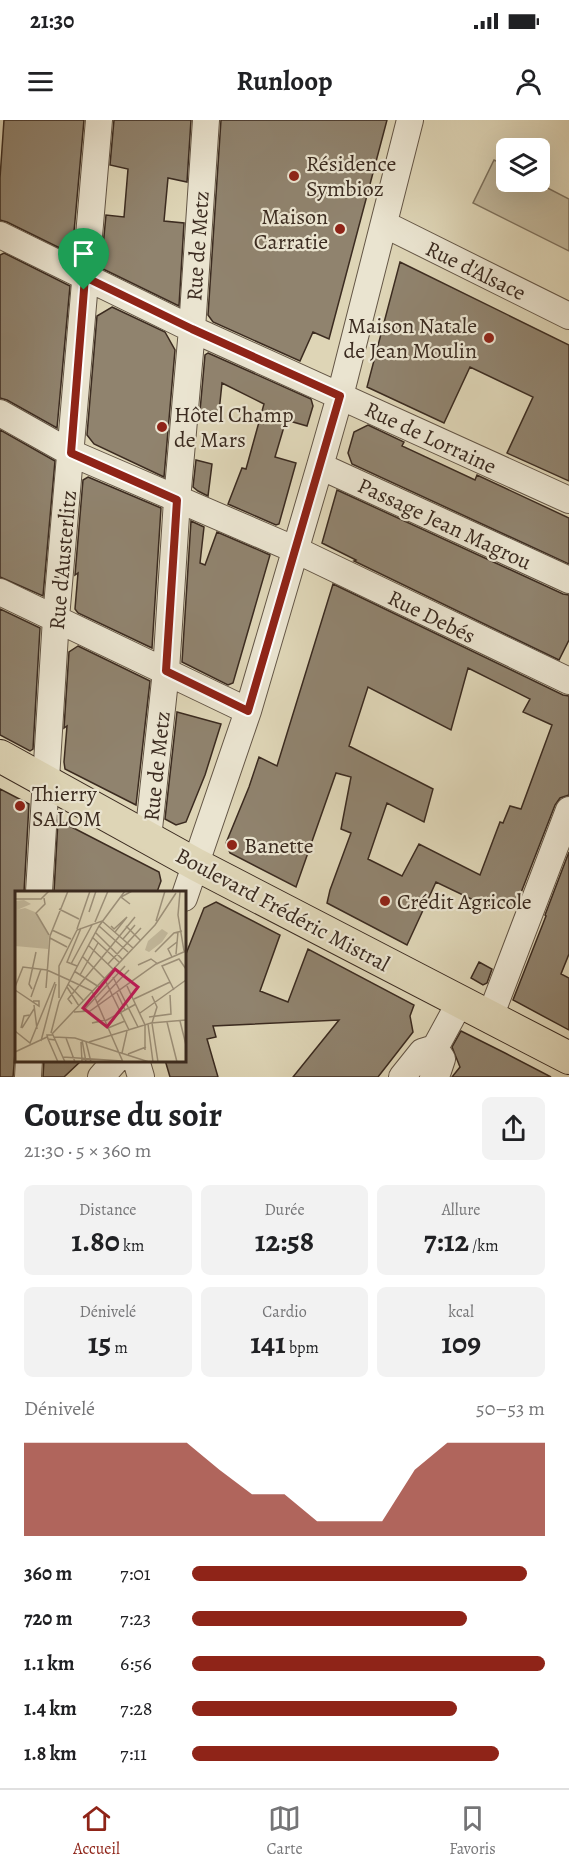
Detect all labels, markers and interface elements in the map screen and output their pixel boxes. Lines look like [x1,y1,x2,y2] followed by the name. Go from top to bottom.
[30,6,74,36] text: 21:30
[236,63,333,99] text: Runloop
[24,65,57,98] icon: menu
[512,65,545,98] icon: person
[496,138,550,192] map controls
[496,138,550,192] button: layers
[306,149,396,204] place label: Résidence Symbioz
[287,169,301,183] marker: Résidence Symbioz
[179,190,217,302] street label: Rue de Metz
[254,202,328,257] place label: Maison Carratie
[333,222,347,236] marker: Maison Carratie
[58,228,109,290] pin
[420,234,531,308] street label: Rue d'Alsace
[67,237,100,270] icon: arrive
[343,311,477,366] place label: Maison Natale de Jean Moulin
[482,331,496,345] marker: Maison Natale de Jean Moulin
[360,394,501,482] street label: Rue de Lorraine
[174,400,294,455] place label: Hôtel Champ de Mars
[155,420,169,434] marker: Hôtel Champ de Mars
[353,470,537,577] street label: Passage Jean Magrou
[42,489,84,631] street label: Rue d'Austerlitz
[383,583,480,651] street label: Rue Debés
[136,710,178,823] street label: Rue de Metz
[32,779,102,834] place label: Thierry SALOM
[13,799,27,813] marker: Thierry SALOM
[244,831,314,861] place label: Banette
[225,838,239,852] marker: Banette
[170,841,395,979] street label: Boulevard Frédéric Mistral
[397,887,532,917] place label: Crédit Agricole
[15,891,186,1062] inset map
[378,894,392,908] marker: Crédit Agricole
[24,1092,222,1137] text: Course du soir
[482,1097,545,1160] button: share
[24,1137,151,1164] text: 21:30 · 5 × 360 m
[79,1199,137,1221] text: Distance
[264,1199,305,1221] text: Durée
[442,1199,480,1221] text: Allure
[71,1221,120,1261] text: 1.80
[255,1221,314,1261] text: 12:58
[424,1221,469,1261] text: 7:12
[120,1235,144,1257] text: km
[469,1235,499,1257] text: /km
[79,1301,136,1323] text: Dénivelé
[262,1301,307,1323] text: Cardio
[448,1301,474,1323] text: kcal
[88,1323,111,1363] text: 15
[250,1323,286,1363] text: 141
[441,1323,481,1363] text: 109
[111,1337,128,1359] text: m
[286,1337,319,1359] text: bpm
[24,1395,95,1422] text: Dénivelé
[476,1395,545,1422] text: 50–53 m
[24,1560,72,1587] text: 360 m
[120,1560,151,1587] text: 7:01
[24,1605,73,1632] text: 720 m
[120,1605,151,1632] text: 7:23
[24,1650,74,1677] text: 1.1 km
[120,1650,152,1677] text: 6:56
[24,1695,77,1722] text: 1.4 km
[120,1695,152,1722] text: 7:28
[24,1740,77,1767] text: 1.8 km
[120,1740,147,1767] text: 7:11
[73,1802,120,1860] tab: Accueil
[267,1802,303,1860] tab: Carte
[449,1802,496,1860] tab: Favoris

